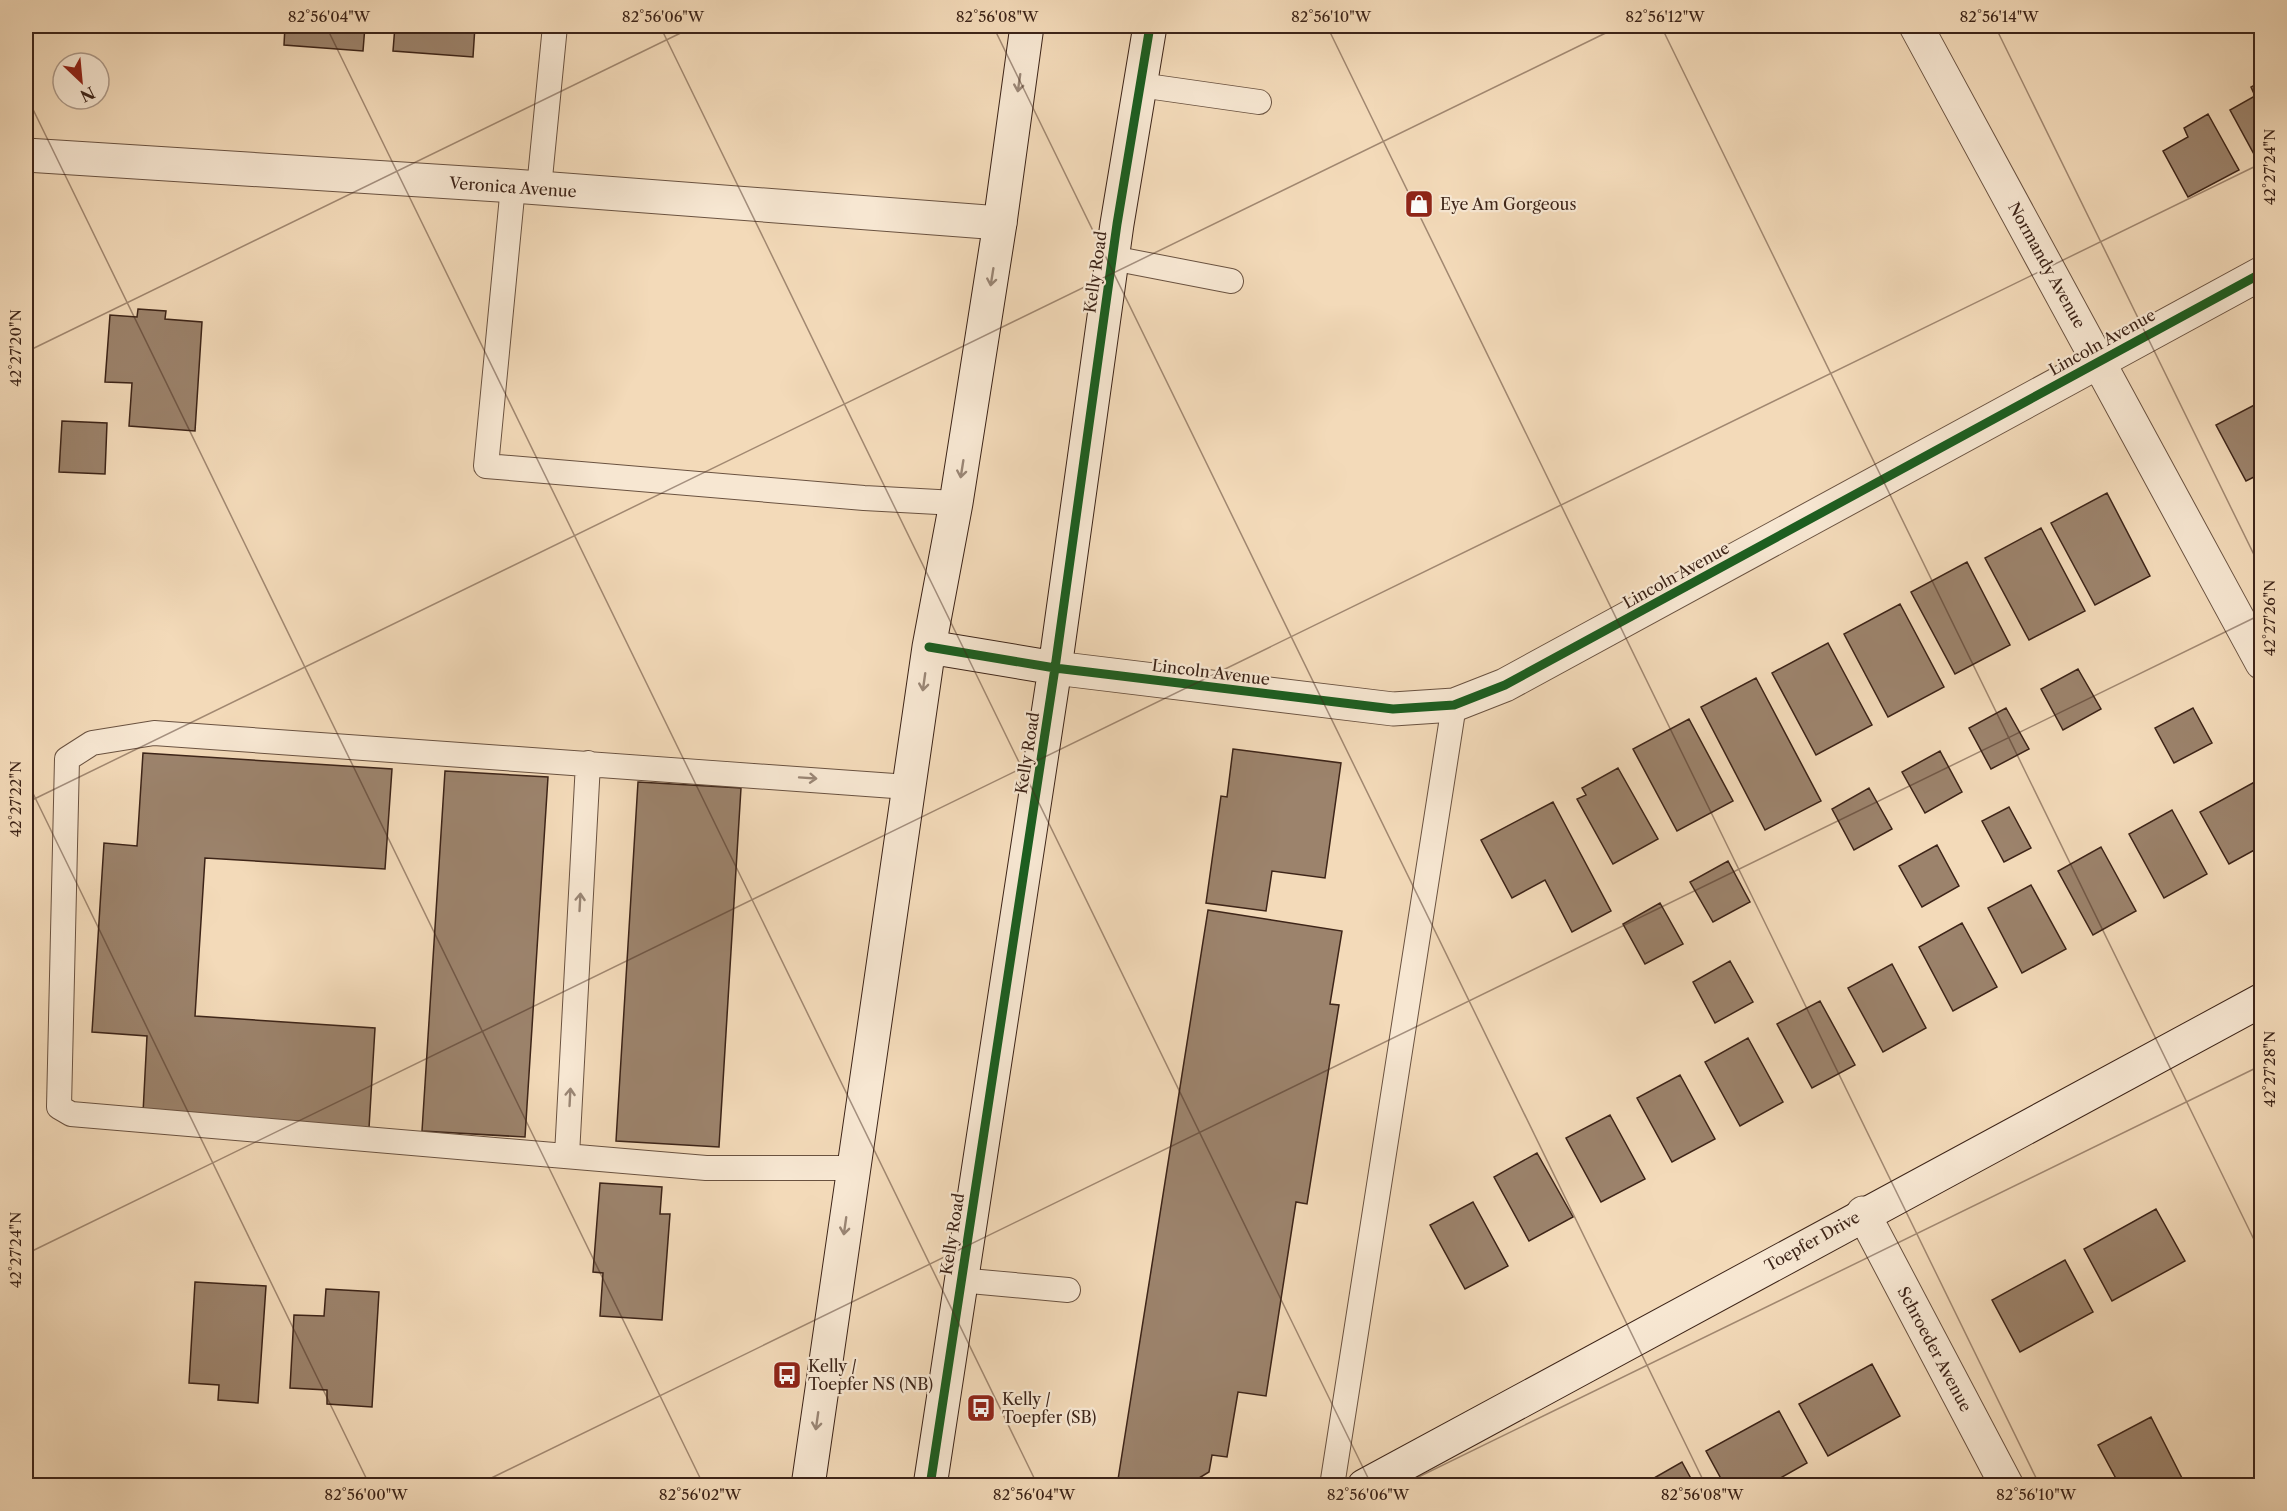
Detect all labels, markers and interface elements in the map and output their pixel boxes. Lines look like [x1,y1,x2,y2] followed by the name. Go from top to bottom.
[288,7,371,26] text: 82°56'04"W
[622,7,705,26] text: 82°56'06"W
[956,7,1039,26] text: 82°56'08"W
[1291,7,1372,26] text: 82°56'10"W
[1625,7,1705,26] text: 82°56'12"W
[1959,7,2039,26] text: 82°56'14"W
[51,51,111,111] north arrow
[1014,73,1025,93] one-way arrow
[77,82,98,107] text: N
[2260,129,2279,205] text: 42°27'24"N
[448,173,577,201] street label: Veronica Avenue
[1403,188,1435,220] shop icon: Eye Am Gorgeous
[1440,194,1576,214] place label: Eye Am Gorgeous
[2004,198,2090,332] street label: Normandy Avenue
[1079,229,1111,314] street label: Kelly Road
[986,266,997,286] one-way arrow
[2045,304,2159,380] street label: Lincoln Avenue
[6,309,25,387] text: 42°27'20"N
[956,459,967,479] one-way arrow
[1619,537,1733,613] street label: Lincoln Avenue
[2260,580,2279,656] text: 42°27'26"N
[1151,655,1271,689] street label: Lincoln Avenue
[918,671,929,691] one-way arrow
[1011,710,1043,795] street label: Kelly Road
[6,761,25,837] text: 42°27'22"N
[797,773,817,784] one-way arrow
[575,892,586,912] one-way arrow
[2260,1031,2279,1107] text: 42°27'28"N
[564,1087,575,1107] one-way arrow
[936,1191,968,1276] street label: Kelly Road
[1761,1207,1863,1275] street label: Toepfer Drive
[6,1212,25,1288] text: 42°27'24"N
[840,1216,851,1236] one-way arrow
[1894,1283,1976,1415] street label: Schroeder Avenue
[808,1356,933,1394] place label: Kelly / Toepfer NS (NB)
[771,1359,803,1391] bus stop icon: Kelly / Toepfer NS (NB)
[1002,1389,1096,1427] place label: Kelly / Toepfer (SB)
[965,1392,997,1424] bus stop icon: Kelly / Toepfer (SB)
[812,1411,823,1431] one-way arrow
[324,1485,408,1504] text: 82°56'00"W
[659,1485,742,1504] text: 82°56'02"W
[993,1485,1076,1504] text: 82°56'04"W
[1327,1485,1410,1504] text: 82°56'06"W
[1661,1485,1744,1504] text: 82°56'08"W
[1996,1485,2077,1504] text: 82°56'10"W

